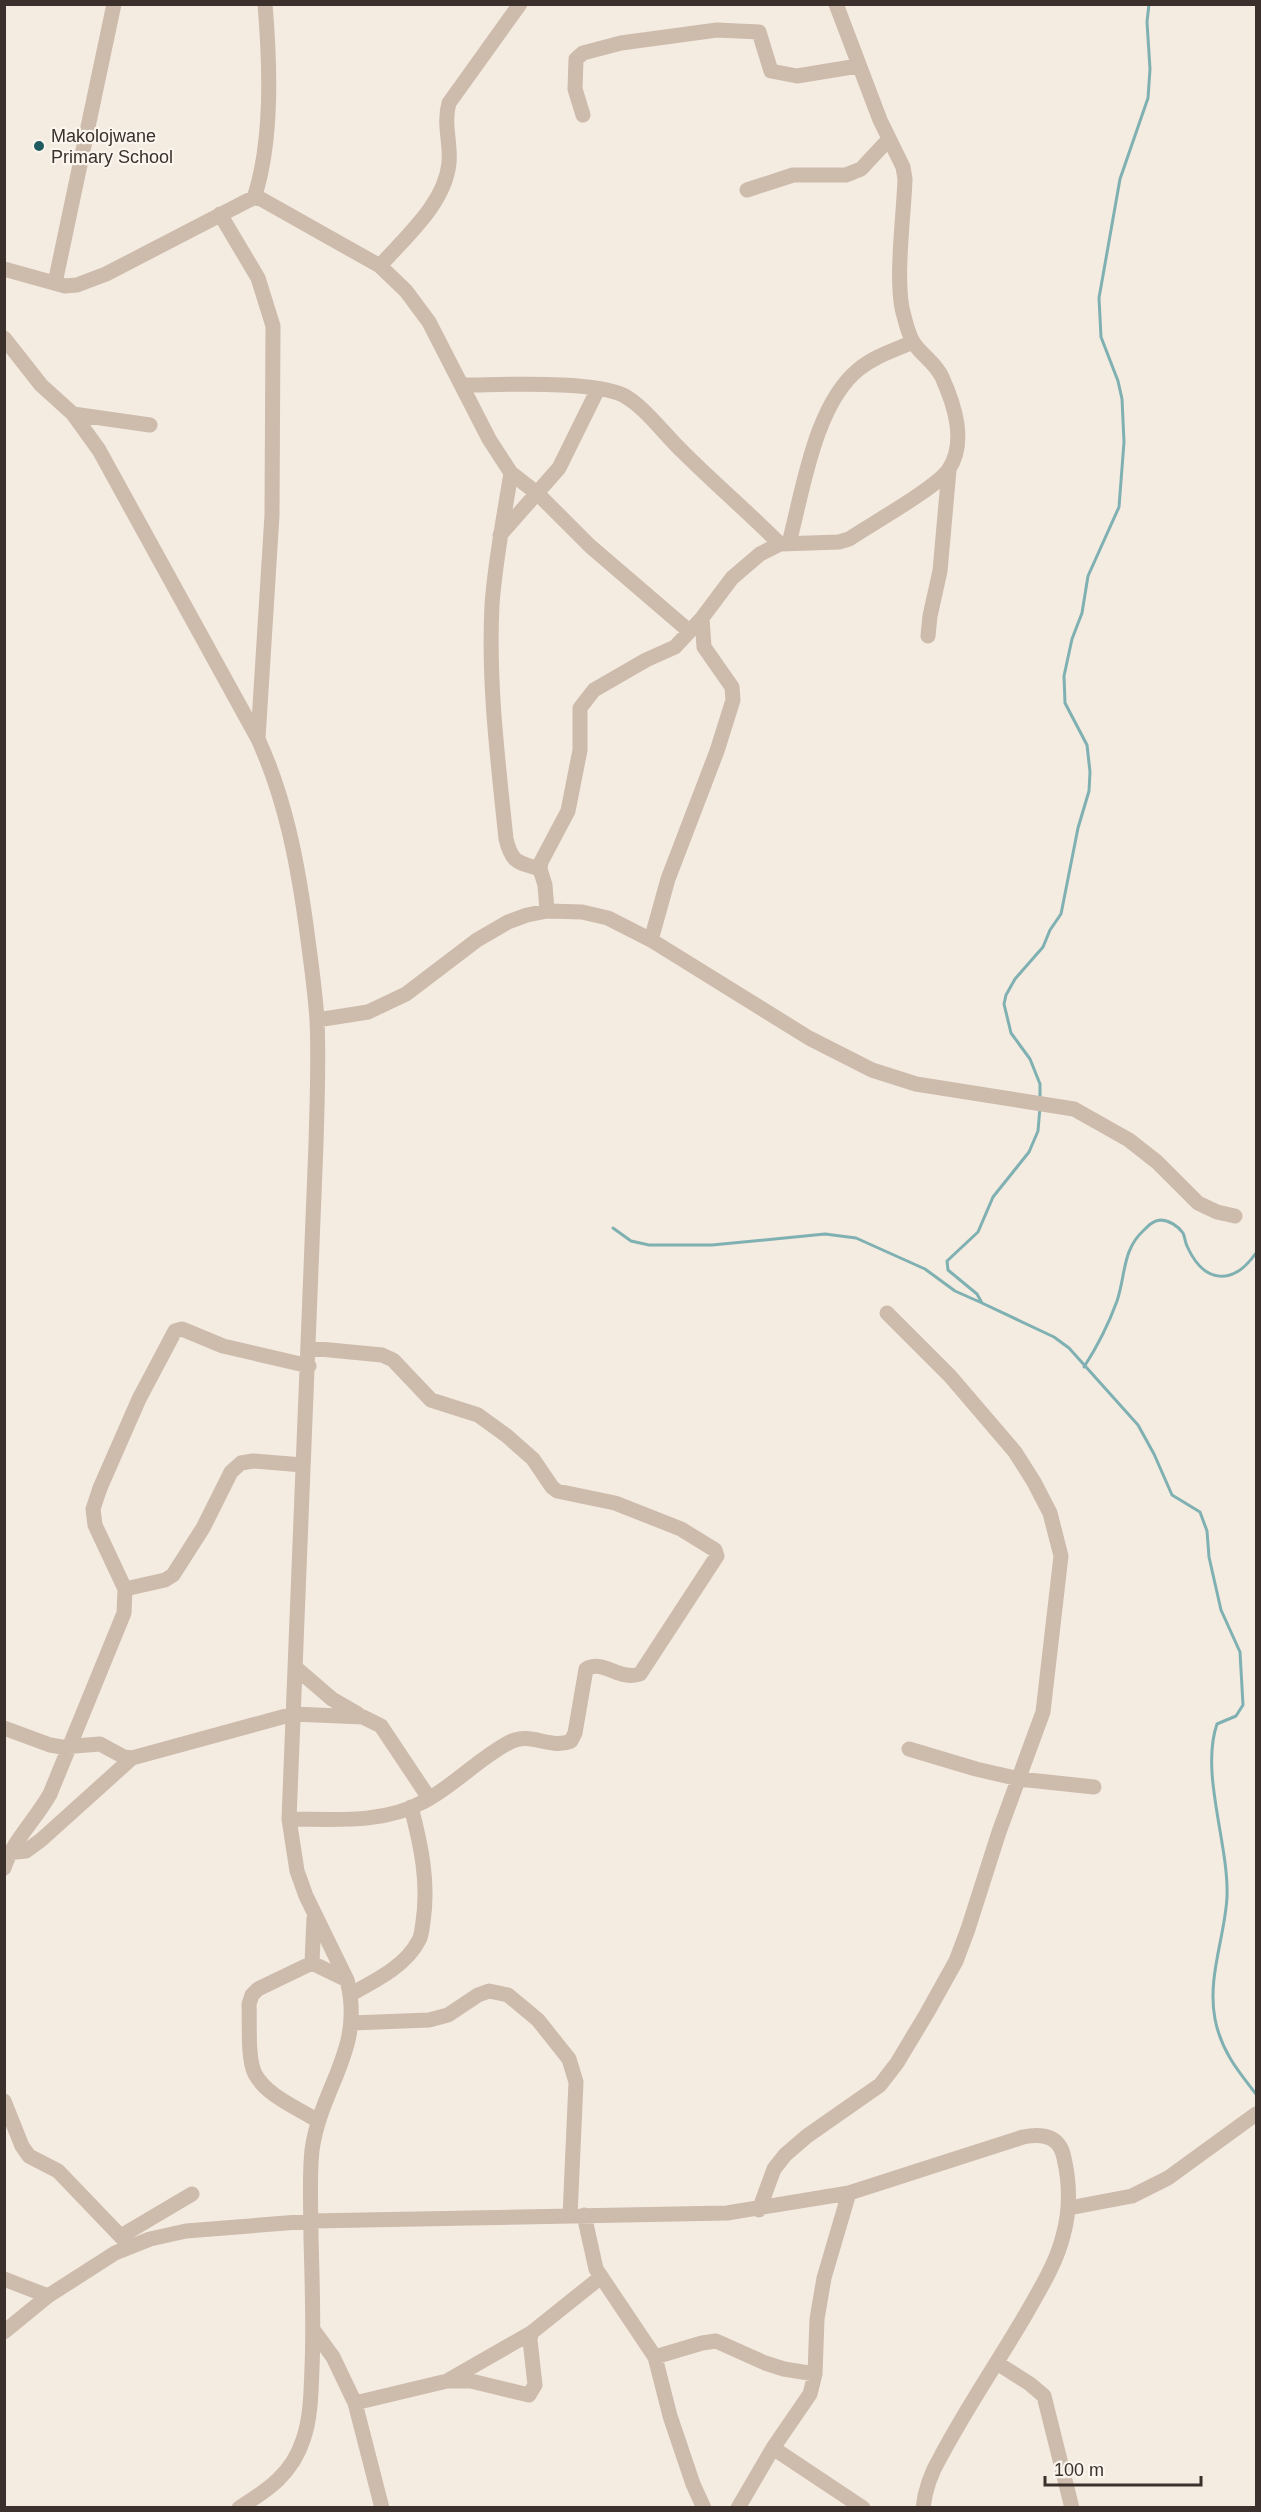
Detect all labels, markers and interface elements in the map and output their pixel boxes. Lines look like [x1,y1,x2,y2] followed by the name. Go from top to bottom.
[51,126,173,167] place label: Makolojwane Primary School
[32,139,46,153] marker: Makolojwane Primary School
[1045,2449,1201,2487] scale bar
[1054,2460,1104,2480] text: 100 m

